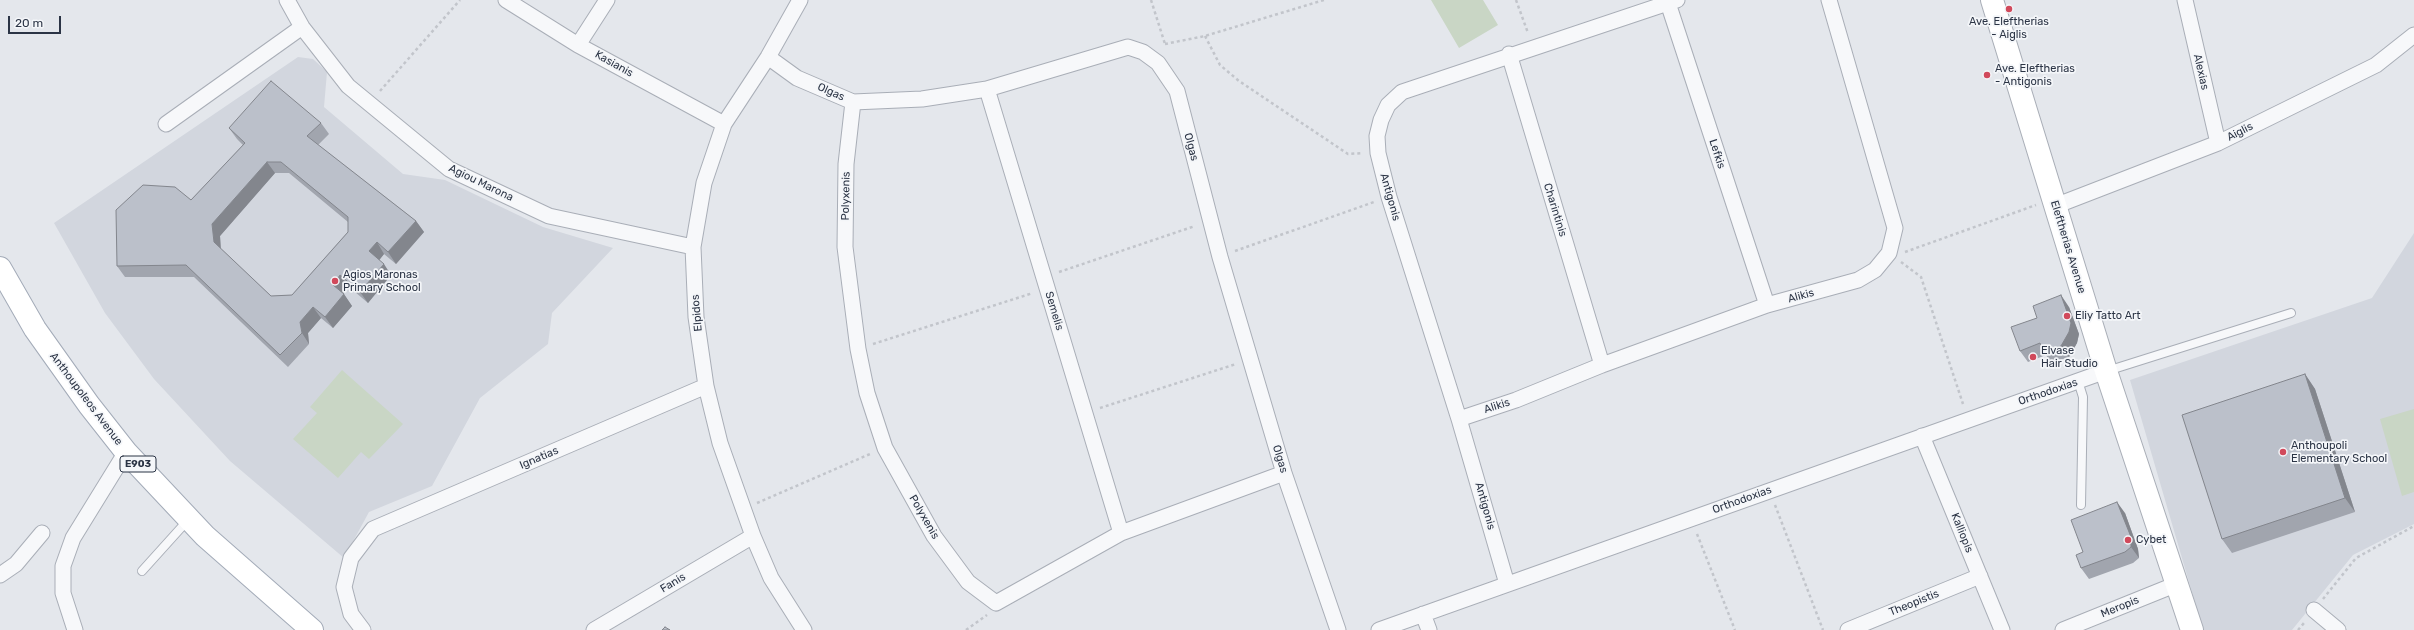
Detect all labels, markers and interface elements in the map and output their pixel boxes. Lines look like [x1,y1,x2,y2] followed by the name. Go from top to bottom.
[2004,4,2014,14] marker: Ave. Eleftherias - Aiglis
[10,8,63,34] scale bar
[1969,15,2049,41] place label: Ave. Eleftherias - Aiglis
[15,16,43,30] text: 20 m
[592,48,636,80] street label: Kasianis
[2190,53,2212,91] street label: Alexias
[1995,62,2075,88] place label: Ave. Eleftherias - Antigonis
[1982,70,1992,80] marker: Ave. Eleftherias - Antigonis
[815,80,847,104] street label: Olgas
[2225,120,2255,144] street label: Aiglis
[1181,132,1201,162] street label: Olgas
[1706,138,1728,170] street label: Lefkis
[447,162,515,204] street label: Agiou Marona
[839,171,853,221] street label: Polyxenis
[1377,172,1403,222] street label: Antigonis
[1541,182,1569,238] street label: Charintinis
[2048,199,2088,295] street label: Eleftherias Avenue
[343,268,421,294] place label: Agios Maronas Primary School
[330,276,340,286] marker: Agios Maronas Primary School
[1786,286,1816,306] street label: Alikis
[1042,290,1066,332] street label: Semelis
[689,294,705,332] street label: Elpidos
[2075,309,2141,323] place label: Eliy Tatto Art
[2062,311,2072,321] marker: Eliy Tatto Art
[2041,344,2098,370] place label: Elvase Hair Studio
[47,350,125,448] street label: Anthoupoleos Avenue
[2028,352,2038,362] marker: Elvase Hair Studio
[2017,376,2079,408] street label: Orthodoxias
[1482,396,1512,416] street label: Alikis
[2291,439,2387,465] place label: Anthoupoli Elementary School
[518,444,560,472] street label: Ignatias
[1270,444,1290,474] street label: Olgas
[2278,447,2288,457] marker: Anthoupoli Elementary School
[120,456,156,472] road number: E903
[1472,481,1498,531] street label: Antigonis
[1711,483,1773,517] street label: Orthodoxias
[906,493,942,541] street label: Polyxenis
[1948,511,1976,555] street label: Kalliopis
[2136,533,2166,547] place label: Cybet
[2123,535,2133,545] marker: Cybet
[658,570,688,596] street label: Fanis
[1887,587,1941,619] street label: Theopistis
[2099,593,2141,621] street label: Meropis

